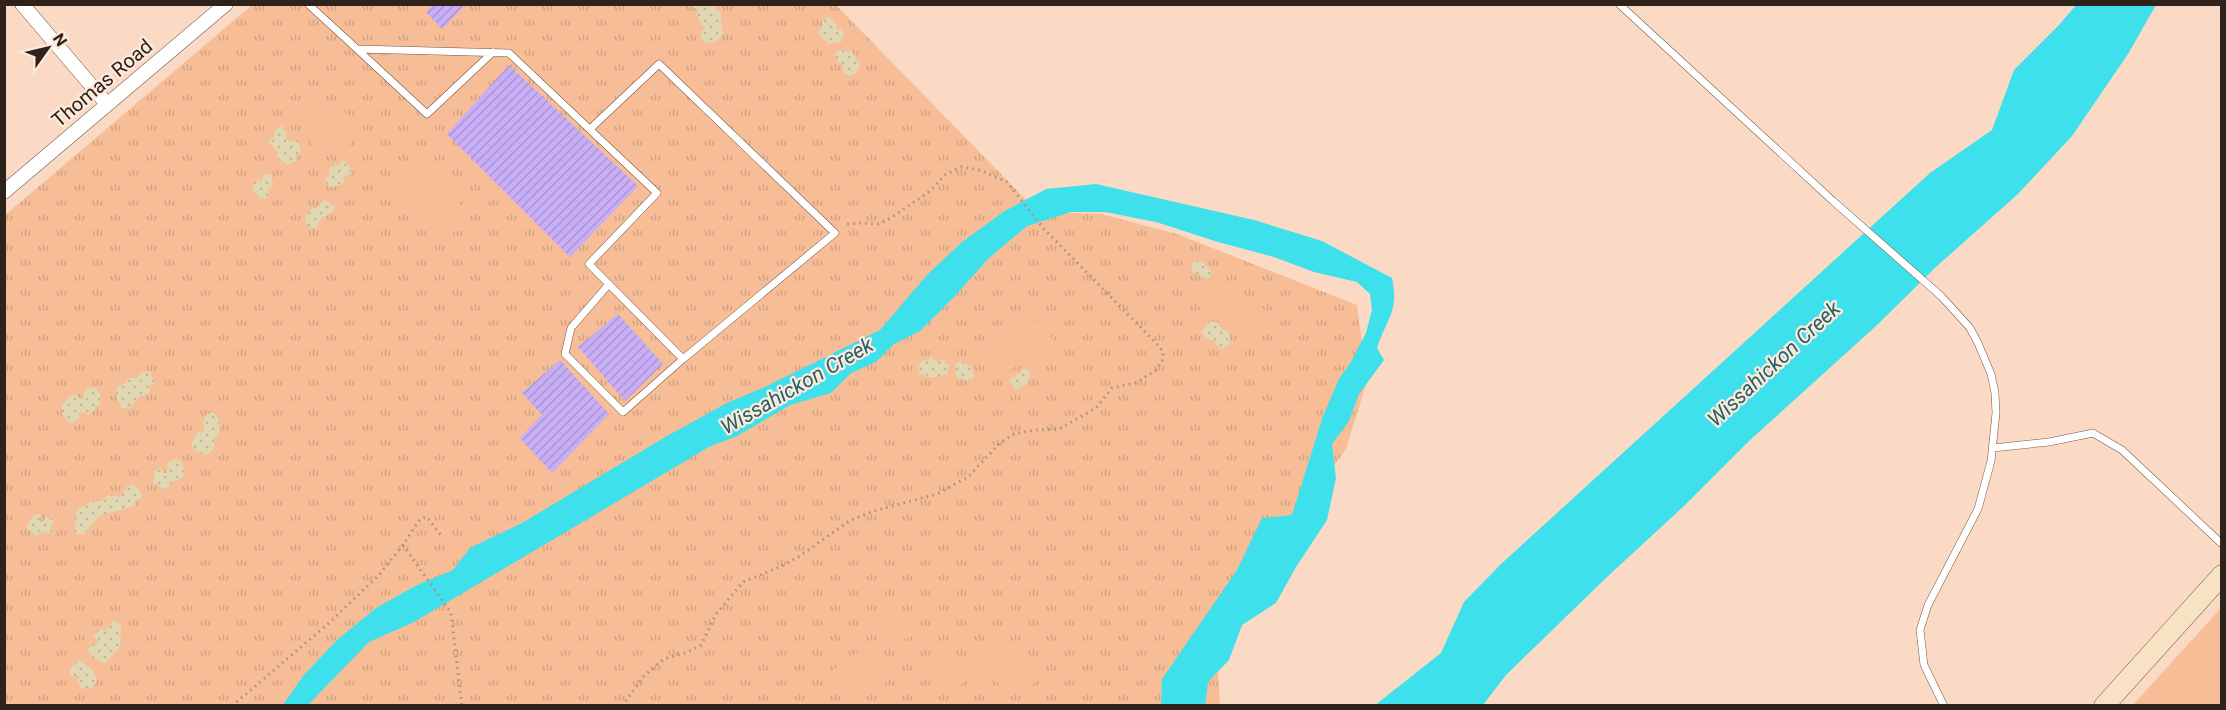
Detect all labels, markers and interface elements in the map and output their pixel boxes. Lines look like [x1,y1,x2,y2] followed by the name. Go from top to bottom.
[18,18,78,78] north arrow
[49,30,71,50] text: N
[47,34,157,132] street label: Thomas Road
[1703,296,1846,431] water label: Wissahickon Creek
[716,332,878,439] water label: Wissahickon Creek

